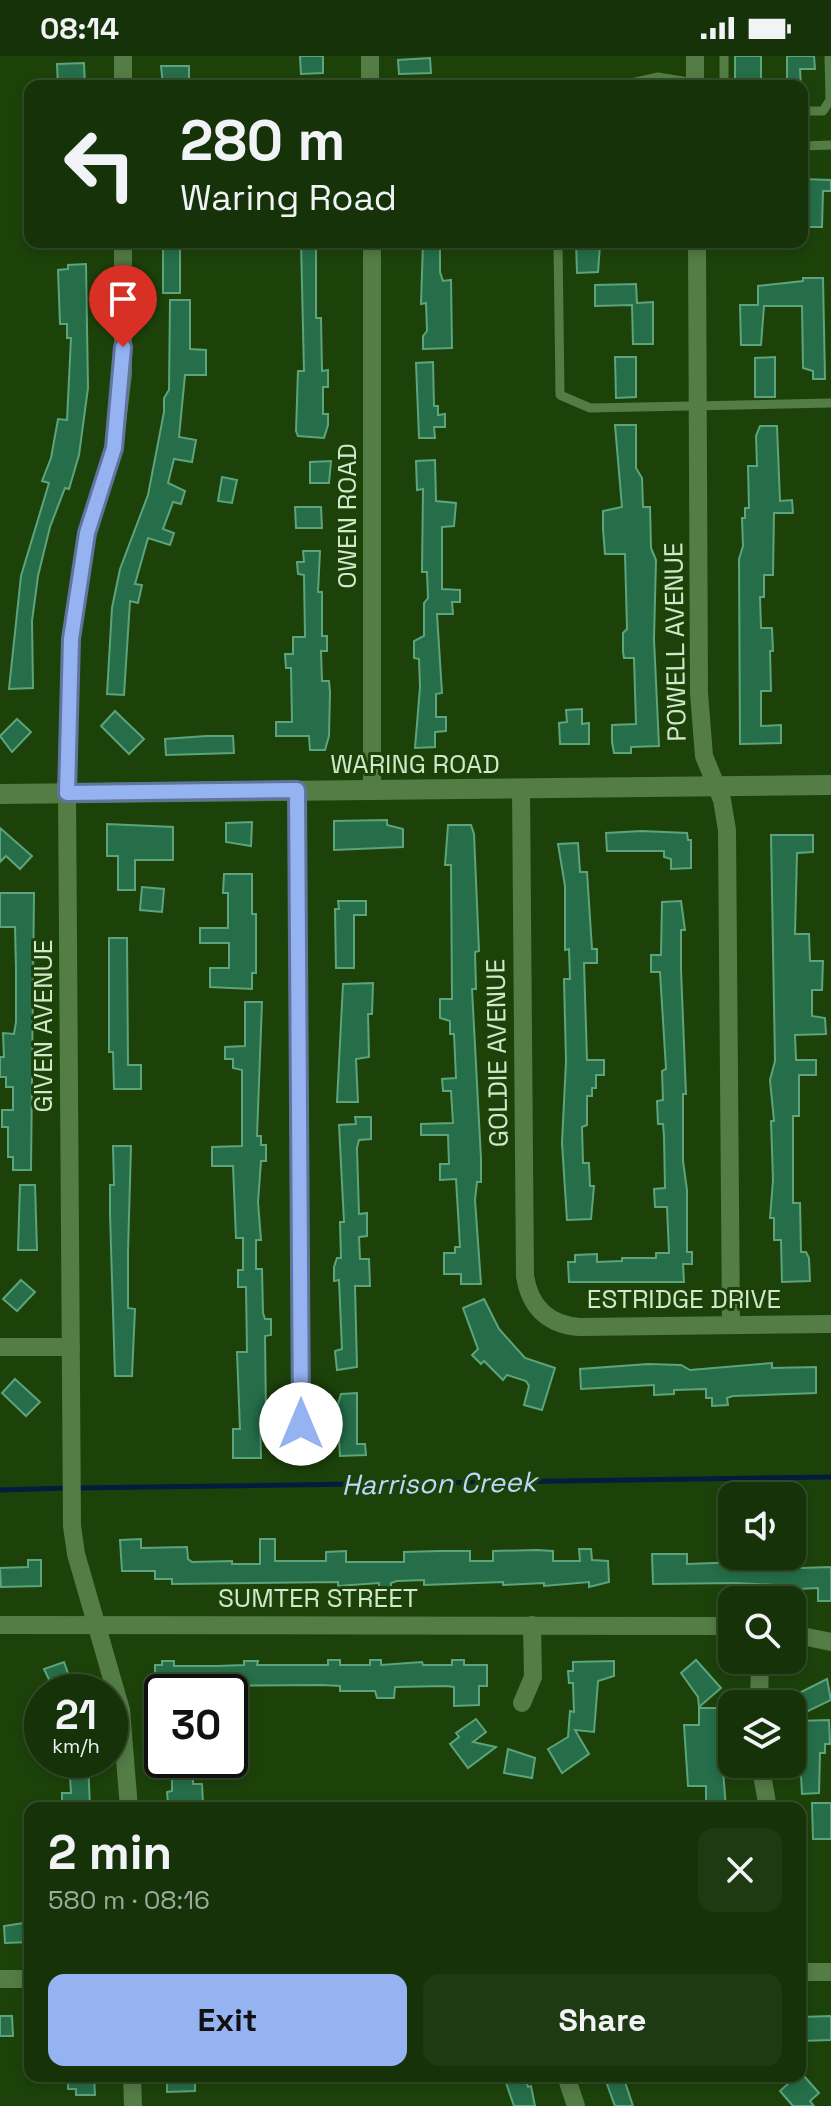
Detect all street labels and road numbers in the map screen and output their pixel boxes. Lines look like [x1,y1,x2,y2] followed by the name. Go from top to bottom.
[330,443,364,589] street label: OWEN ROAD
[656,542,694,742] street label: POWELL AVENUE
[330,747,500,781] street label: WARING ROAD
[26,940,60,1112] street label: GIVEN AVENUE
[478,959,516,1147] street label: GOLDIE AVENUE
[587,1282,781,1316] street label: ESTRIDGE DRIVE
[218,1581,418,1615] street label: SUMTER STREET

